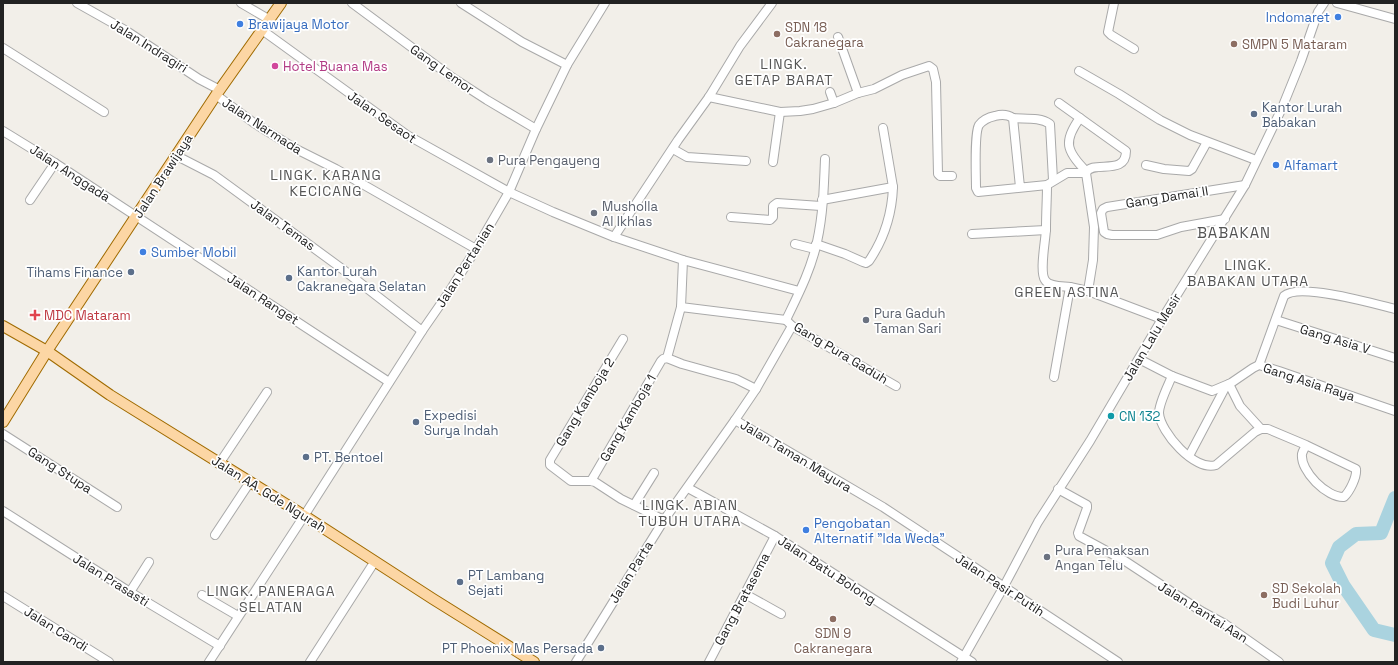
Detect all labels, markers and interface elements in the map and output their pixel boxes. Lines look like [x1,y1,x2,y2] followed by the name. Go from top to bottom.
[1266,9,1330,26] place label: Indomaret
[1333,12,1343,22] marker: Indomaret
[107,15,191,77] street label: Jalan Indragiri
[248,16,349,33] place label: Brawijaya Motor
[235,19,245,29] marker: Brawijaya Motor
[785,19,864,51] place label: SDN 18 Cakranegara
[772,29,782,39] marker: SDN 18 Cakranegara
[1242,36,1347,53] place label: SMPN 5 Mataram
[1229,39,1239,49] marker: SMPN 5 Mataram
[407,41,477,97] street label: Gang Lemor
[735,55,833,89] district label: LINGK. GETAP BARAT
[283,58,388,75] place label: Hotel Buana Mas
[270,61,280,71] marker: Hotel Buana Mas
[344,87,420,147] street label: Jalan Sesaot
[219,94,306,159] street label: Jalan Narmada
[1262,99,1342,131] place label: Kantor Lurah Babakan
[1249,109,1259,119] marker: Kantor Lurah Babakan
[129,130,197,221] street label: Jalan Brawijaya
[27,141,114,206] street label: Jalan Anggada
[498,152,600,169] place label: Pura Pengayeng
[485,155,495,165] marker: Pura Pengayeng
[1284,157,1338,174] place label: Alfamart
[1271,160,1281,170] marker: Alfamart
[270,166,382,200] district label: LINGK. KARANG KECICANG
[1125,182,1209,212] street label: Gang Damai II
[247,196,319,254] street label: Jalan Temas
[602,198,658,230] place label: Musholla Al Ikhlas
[589,208,599,218] marker: Musholla Al Ikhlas
[432,219,498,311] street label: Jalan Pertanian
[1197,223,1271,242] district label: BABAKAN
[151,244,236,261] place label: Sumber Mobil
[138,247,148,257] marker: Sumber Mobil
[1187,256,1309,290] district label: LINGK. BABAKAN UTARA
[297,263,426,295] place label: Kantor Lurah Cakranegara Selatan
[26,264,123,281] place label: Tihams Finance
[126,267,136,277] marker: Tihams Finance
[224,269,302,329] street label: Jalan Ranget
[284,273,294,283] marker: Kantor Lurah Cakranegara Selatan
[1014,283,1120,301] district label: GREEN ASTINA
[1119,290,1185,384] street label: Jalan Lalu Mesir
[874,305,945,337] place label: Pura Gaduh Taman Sari
[44,307,131,324] place label: MDC Mataram
[29,309,41,321] marker: MDC Mataram
[861,315,871,325] marker: Pura Gaduh Taman Sari
[791,318,891,388] street label: Gang Pura Gaduh
[1298,320,1372,358] street label: Gang Asia V
[552,354,618,449] street label: Gang Kamboja 2
[1261,359,1358,405] street label: Gang Asia Raya
[596,371,660,465] street label: Gang Kamboja 1
[424,407,499,439] place label: Expedisi Surya Indah
[1119,408,1161,425] place label: CN 132
[1106,411,1116,421] marker: CN 132
[737,416,855,496] street label: Jalan Taman Mayura
[411,417,421,427] marker: Expedisi Surya Indah
[25,443,96,497] street label: Gang Stupa
[314,449,383,466] place label: PT. Bentoel
[208,452,330,536] street label: Jalan AA. Gde Ngurah
[301,452,311,462] marker: PT. Bentoel
[639,496,741,530] district label: LINGK. ABIAN TUBUH UTARA
[814,515,945,547] place label: Pengobatan Alternatif "Ida Weda"
[801,525,811,535] marker: Pengobatan Alternatif "Ida Weda"
[775,532,879,608] street label: Jalan Batu Bolong
[605,537,657,606] street label: Jalan Parta
[1055,542,1149,574] place label: Pura Pemaksan Angan Telu
[710,549,774,648] street label: Gang Bratasema
[70,550,152,610] street label: Jalan Prasasti
[952,550,1048,620] street label: Jalan Pasir Putih
[1042,552,1052,562] marker: Pura Pemaksan Angan Telu
[468,567,544,599] place label: PT Lambang Sejati
[455,577,465,587] marker: PT Lambang Sejati
[1155,577,1251,647] street label: Jalan Pantai Aan
[1272,580,1341,612] place label: SD Sekolah Budi Luhur
[206,582,336,616] district label: LINGK. PANERAGA SELATAN
[1259,590,1269,600] marker: SD Sekolah Budi Luhur
[21,603,91,655] street label: Jalan Candi
[828,614,838,624] marker: SDN 9 Cakranegara
[794,625,873,657] place label: SDN 9 Cakranegara
[442,640,594,657] place label: PT Phoenix Mas Persada
[596,643,606,653] marker: PT Phoenix Mas Persada

